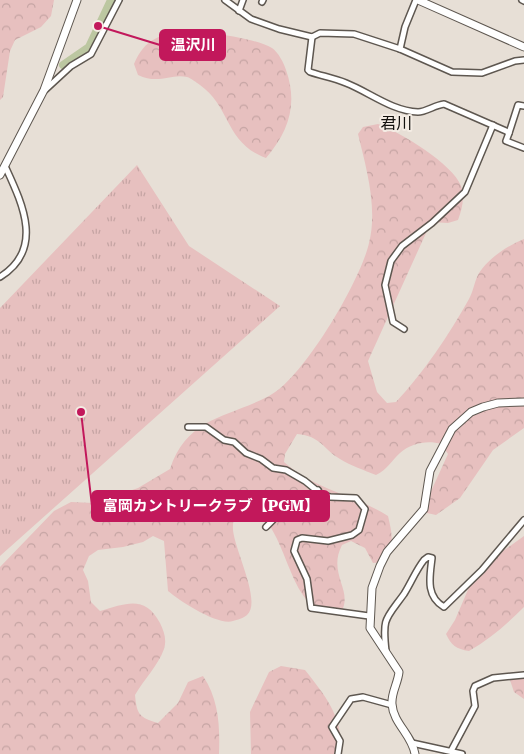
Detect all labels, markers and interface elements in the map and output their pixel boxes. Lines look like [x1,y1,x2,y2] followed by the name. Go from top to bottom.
[160,30,225,60] callout: 温沢川
[170,36,216,54] text: 温沢川
[380,114,412,133] district label: 君川
[92,491,329,521] callout: 富岡カントリークラブ【PGM】
[103,497,319,515] text: 富岡カントリークラブ【PGM】

